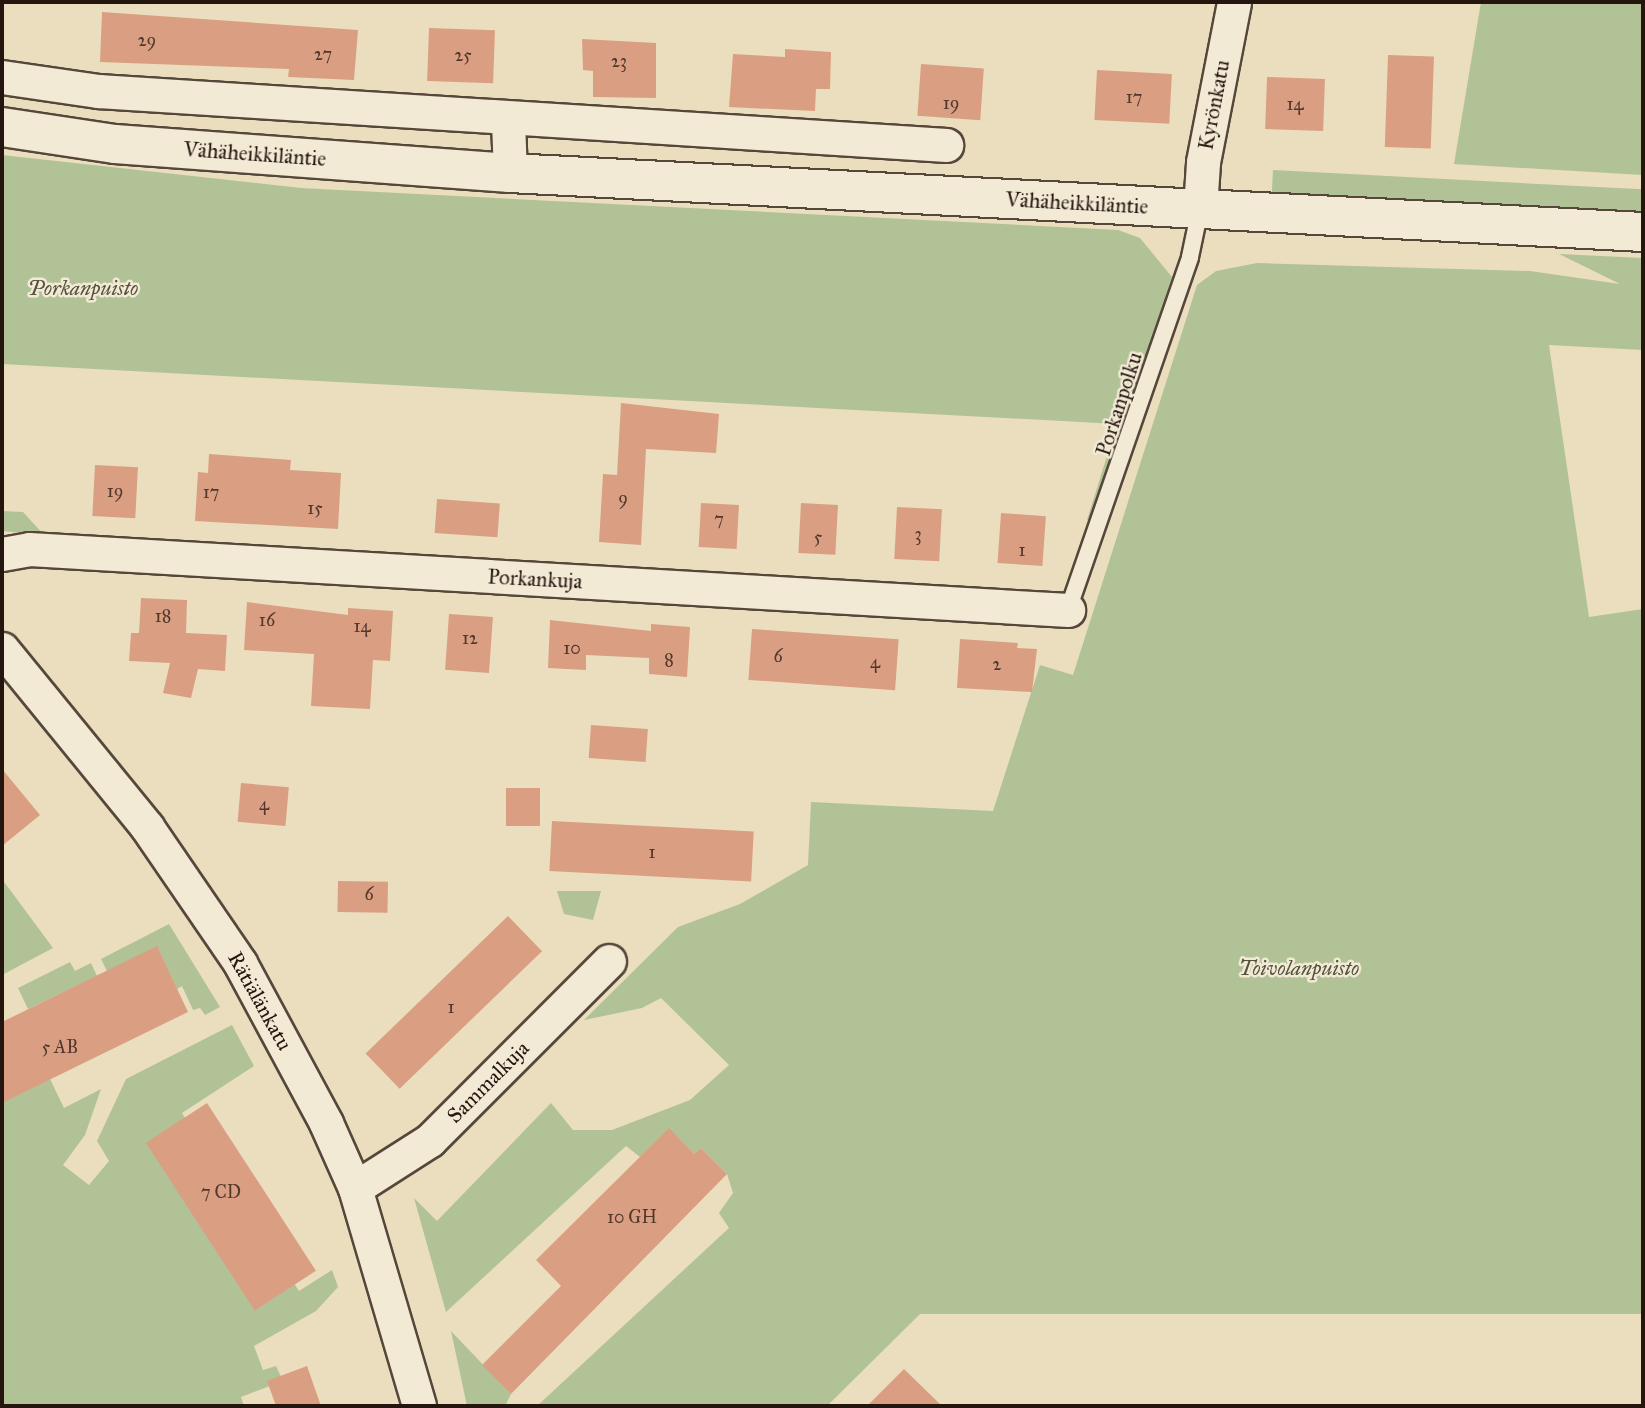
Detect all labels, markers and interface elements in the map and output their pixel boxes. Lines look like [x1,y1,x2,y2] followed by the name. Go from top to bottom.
[138,29,156,51] house number: 29
[314,43,332,65] house number: 27
[454,44,472,66] house number: 25
[611,50,627,72] house number: 23
[1193,58,1235,152] street label: Kyrönkatu
[1126,86,1142,108] house number: 17
[943,92,959,114] house number: 19
[1286,93,1304,115] house number: 14
[183,136,327,172] street label: Vähäheikkiläntie
[1005,187,1149,219] street label: Vähäheikkiläntie
[28,275,138,301] park label: Porkanpuisto
[1090,349,1148,459] street label: Porkanpolku
[107,480,123,502] house number: 19
[203,481,219,503] house number: 17
[618,487,628,509] house number: 9
[307,497,323,519] house number: 15
[714,508,724,530] house number: 7
[914,523,922,545] house number: 3
[814,526,822,548] house number: 5
[1018,539,1026,561] house number: 1
[487,564,583,594] street label: Porkankuja
[155,605,171,627] house number: 18
[259,609,275,631] house number: 16
[353,615,371,637] house number: 14
[462,627,478,649] house number: 12
[563,637,581,659] house number: 10
[773,645,783,667] house number: 6
[664,649,674,671] house number: 8
[870,651,880,673] house number: 4
[993,653,1001,675] house number: 2
[259,793,269,815] house number: 4
[648,841,656,863] house number: 1
[364,883,374,905] house number: 6
[223,947,297,1055] street label: Rätiälänkatu
[1239,955,1359,981] park label: Toivolanpuisto
[447,996,455,1018] house number: 1
[42,1036,78,1058] house number: 5 AB
[442,1036,534,1128] street label: Sammalkuja
[201,1181,241,1203] house number: 7 CD
[607,1206,657,1228] house number: 10 GH

